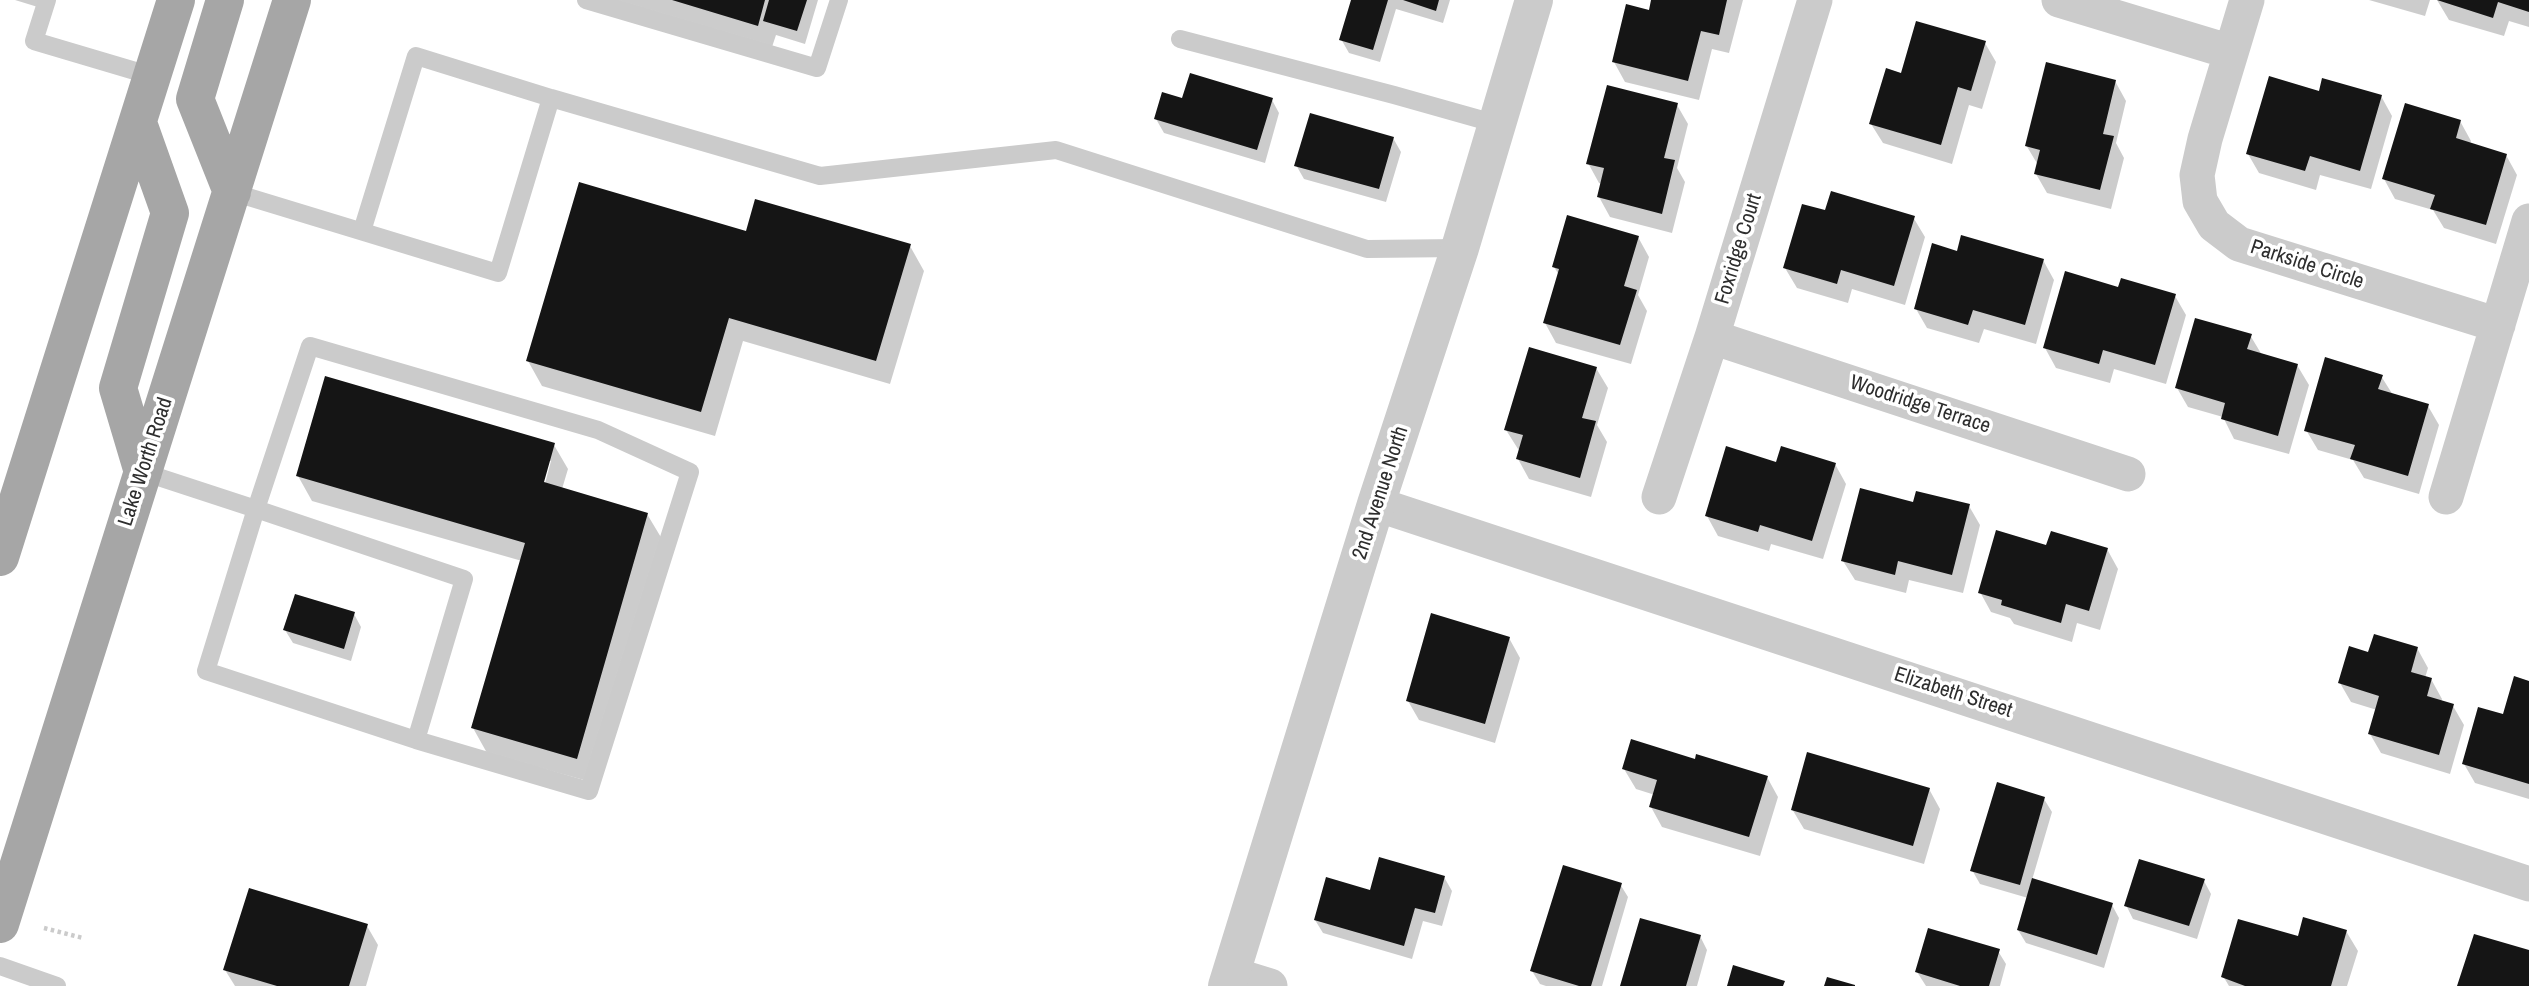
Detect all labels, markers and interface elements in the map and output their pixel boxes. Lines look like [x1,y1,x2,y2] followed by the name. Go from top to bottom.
[1710,191,1768,307] street label: Foxridge Court
[2247,235,2367,295] street label: Parkside Circle
[1847,370,1993,440] street label: Woodridge Terrace
[113,395,179,529] street label: Lake Worth Road
[1348,423,1414,563] street label: 2nd Avenue North
[1891,662,2015,724] street label: Elizabeth Street

